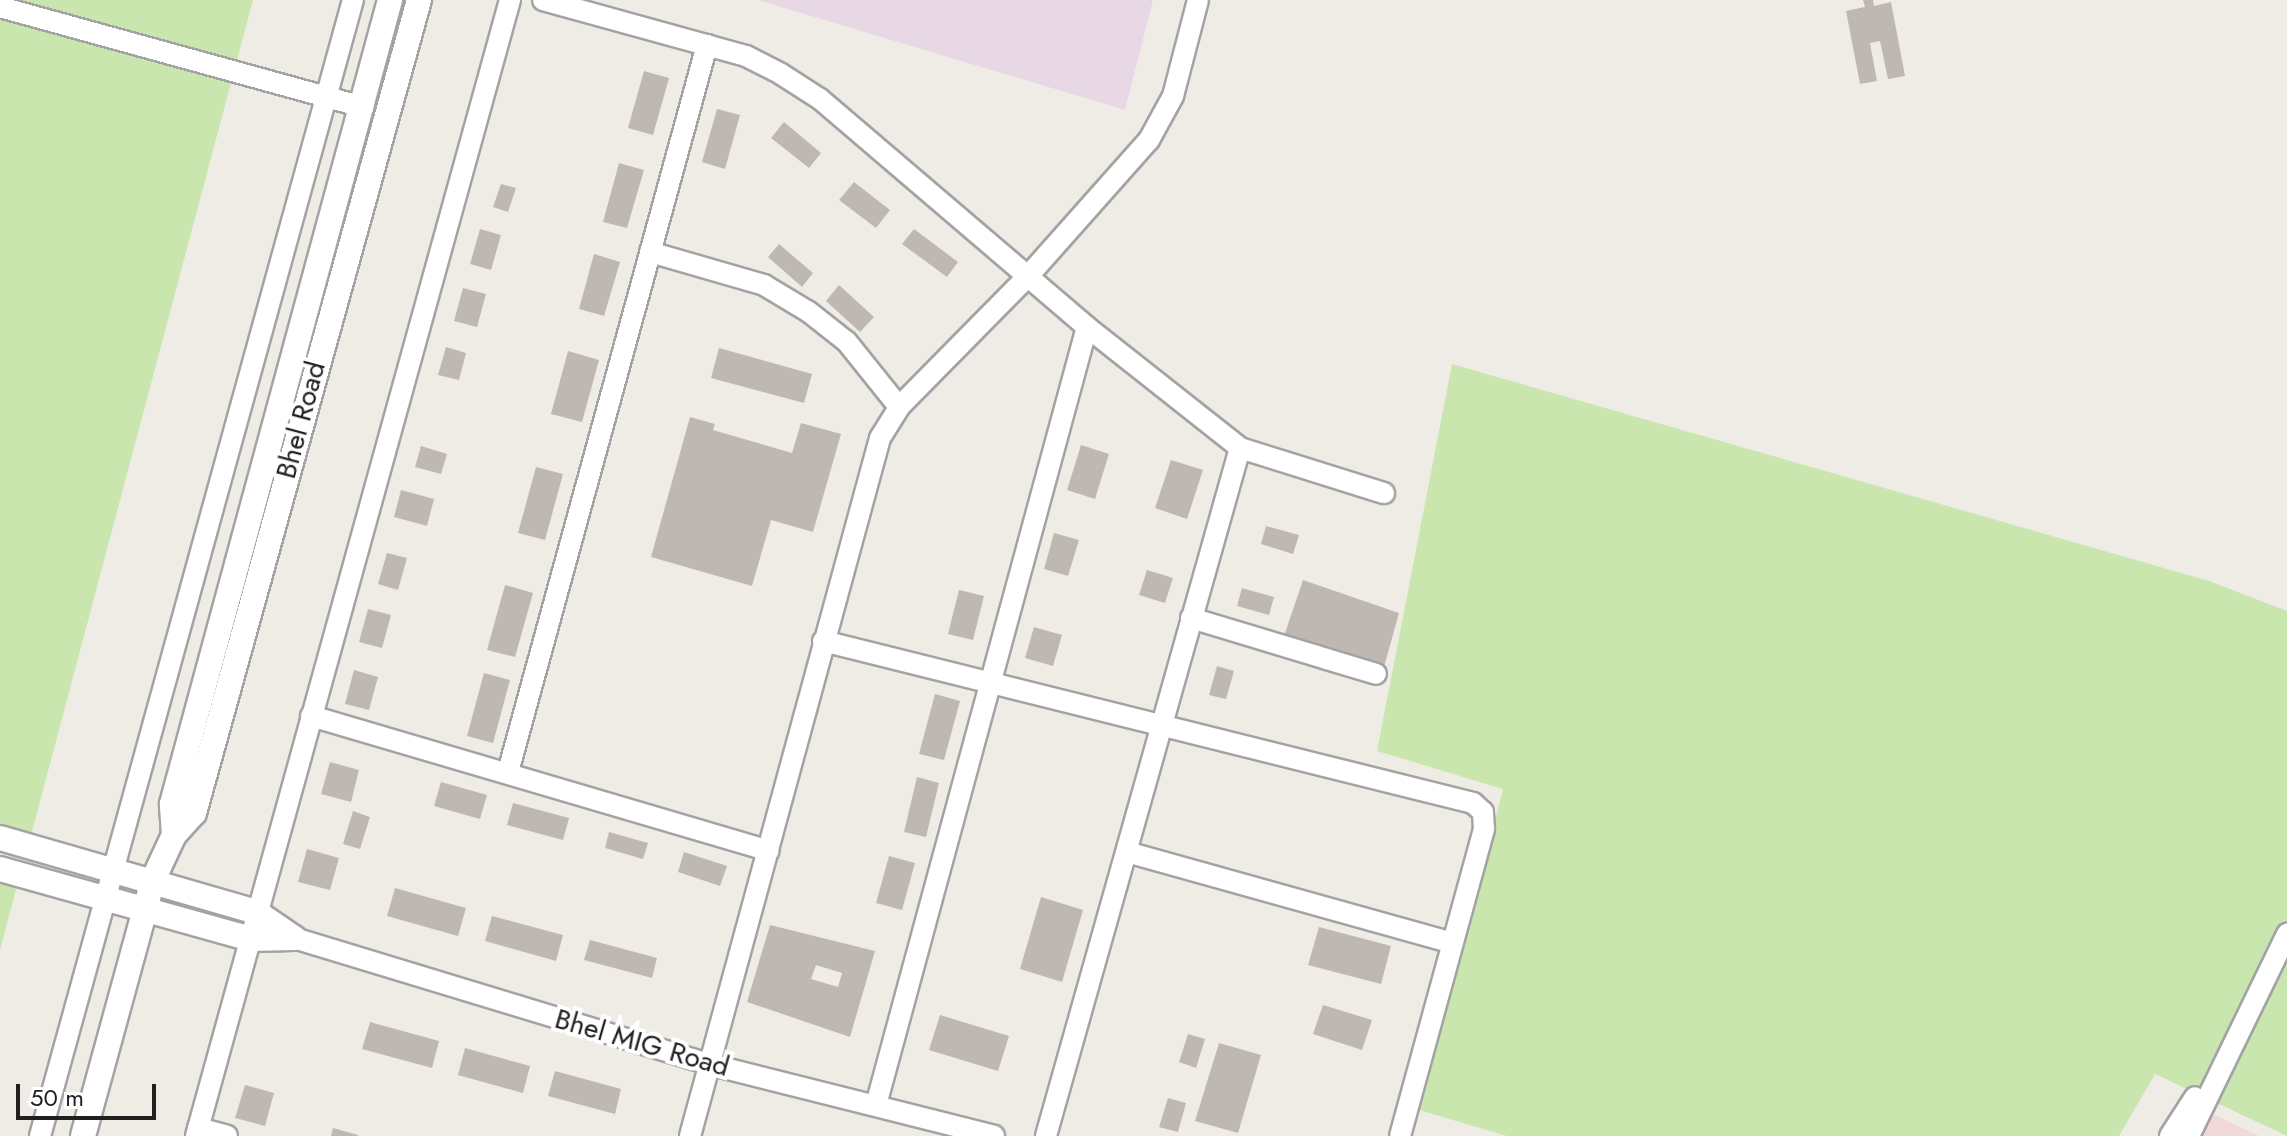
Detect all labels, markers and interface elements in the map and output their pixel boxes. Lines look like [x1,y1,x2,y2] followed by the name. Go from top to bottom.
[269,358,333,482] street label: Bhel Road
[551,1002,733,1084] street label: Bhel MIG Road
[20,1068,160,1118] scale bar
[30,1080,84,1115] text: 50 m

